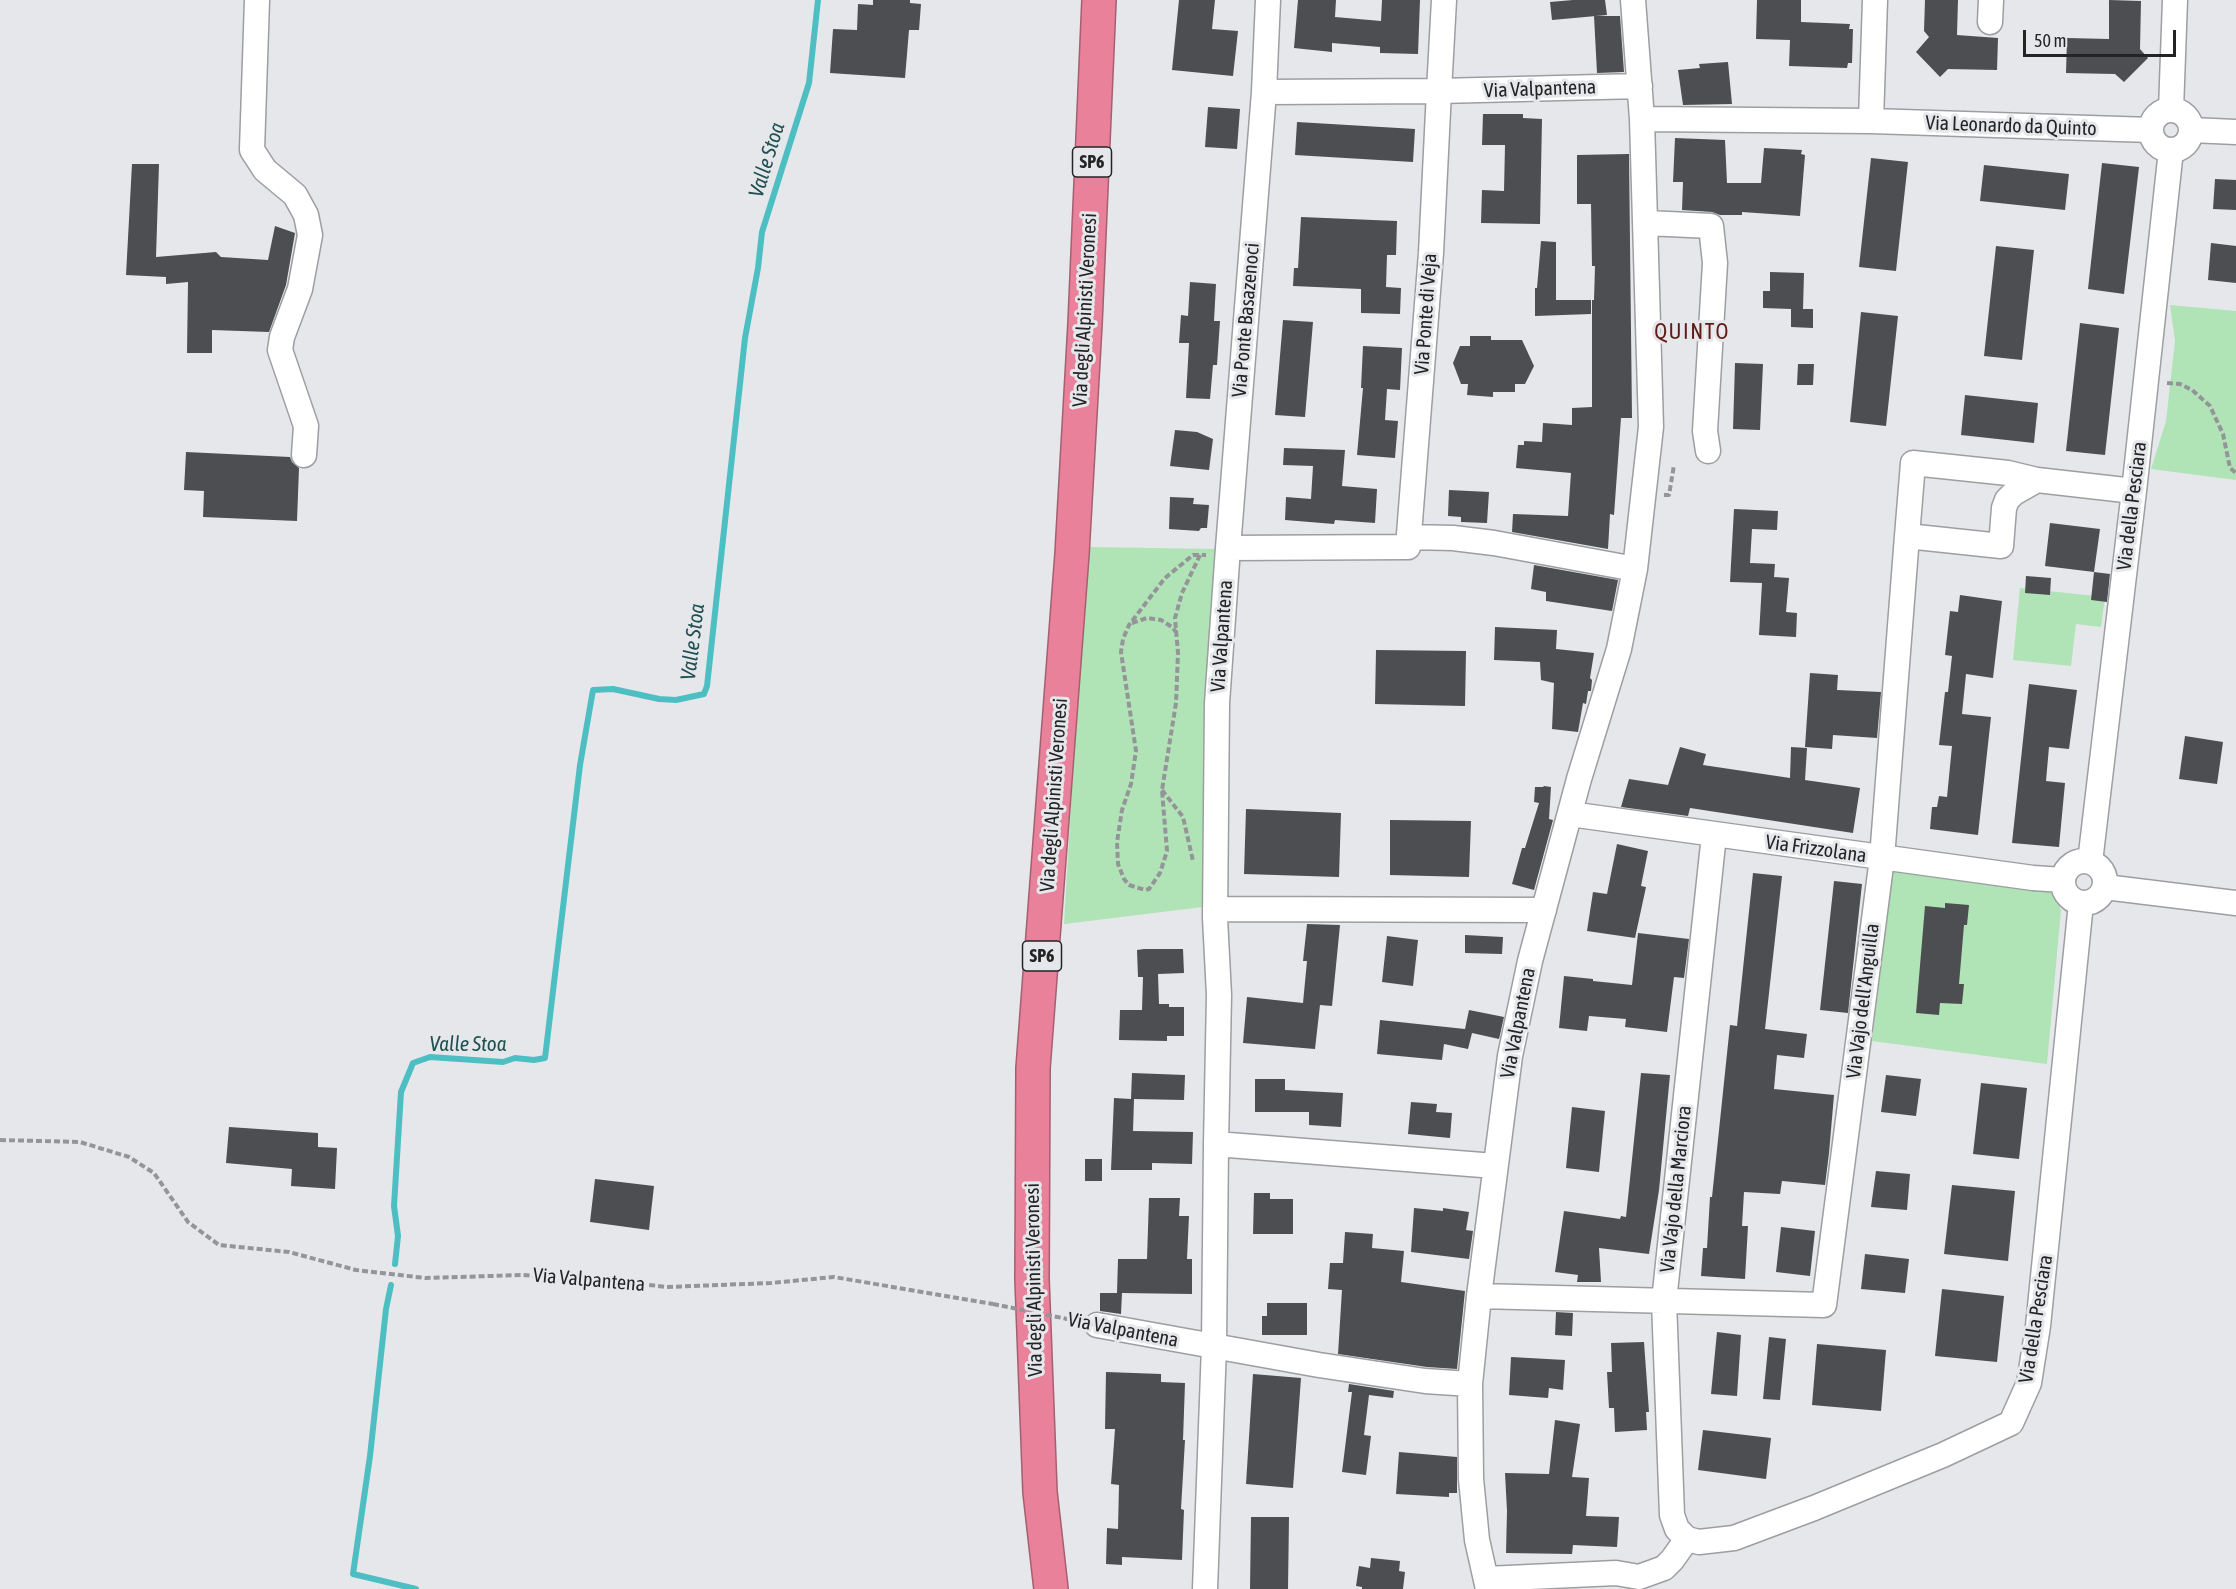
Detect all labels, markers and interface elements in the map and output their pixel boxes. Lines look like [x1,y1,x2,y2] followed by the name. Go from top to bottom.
[2026,18,2179,56] scale bar
[2034,30,2066,51] text: 50 m
[1483,75,1597,103] street label: Via Valpantena
[1925,111,2097,141] street label: Via Leonardo da Quinto
[744,120,790,200] water label: Valle Stoa
[1072,147,1112,177] road number: SP6
[1068,213,1102,407] street label: Via degli Alpinisti Veronesi
[1227,242,1265,398] street label: Via Ponte Basazenoci
[1410,253,1442,375] street label: Via Ponte di Veja
[1654,319,1730,345] district label: QUINTO
[2112,440,2152,572] street label: Via della Pesciara
[1206,579,1238,693] street label: Via Valpantena
[676,602,710,682] water label: Valle Stoa
[1035,697,1073,893] street label: Via degli Alpinisti Veronesi
[1764,830,1868,868] street label: Via Frizzolana
[1842,922,1884,1080] street label: Via Vajo dell'Anguilla
[1022,941,1062,971] road number: SP6
[1496,966,1540,1080] street label: Via Valpantena
[430,1031,506,1057] water label: Valle Stoa
[1655,1104,1697,1274] street label: Via Vajo della Marciora
[1020,1183,1048,1377] street label: Via degli Alpinisti Veronesi
[2014,1253,2058,1385] street label: Via della Pesciara
[532,1263,646,1297] street label: Via Valpantena
[1066,1308,1180,1352] street label: Via Valpantena

